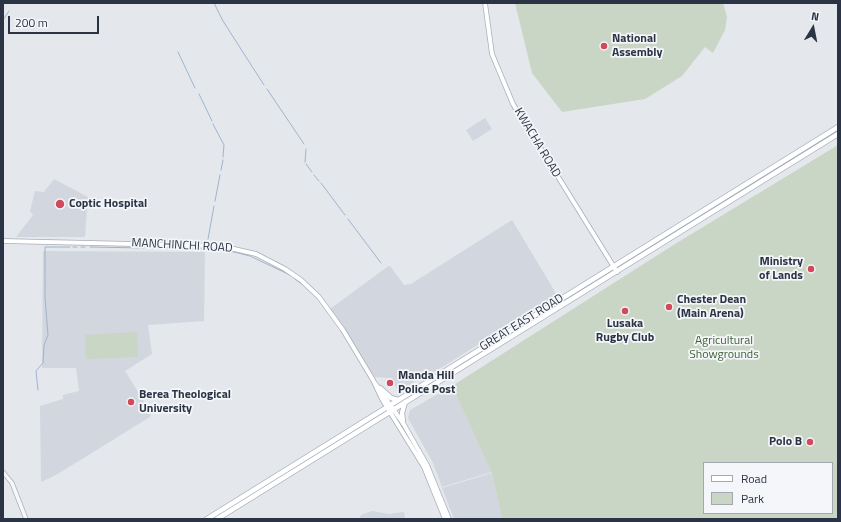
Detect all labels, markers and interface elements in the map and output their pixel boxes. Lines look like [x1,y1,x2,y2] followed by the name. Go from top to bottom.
[10,8,101,34] scale bar
[793,8,833,48] north arrow
[810,8,820,25] text: N
[15,13,48,32] text: 200 m
[612,32,663,60] place label: National Assembly
[599,41,609,51] marker: National Assembly
[511,106,563,180] street label: KWACHA ROAD
[69,197,147,211] place label: Coptic Hospital
[54,198,66,210] marker: Coptic Hospital
[131,236,233,256] street label: MANCHINCHI ROAD
[759,255,803,283] place label: Ministry of Lands
[806,264,816,274] marker: Ministry of Lands
[477,291,567,355] street label: GREAT EAST ROAD
[677,293,746,321] place label: Chester Dean (Main Arena)
[664,302,674,312] marker: Chester Dean (Main Arena)
[620,306,630,316] marker: Lusaka Rugby Club
[596,317,654,345] place label: Lusaka Rugby Club
[689,334,759,362] park label: Agricultural Showgrounds
[398,369,455,397] place label: Manda Hill Police Post
[385,378,395,388] marker: Manda Hill Police Post
[139,388,231,416] place label: Berea Theological University
[126,397,136,407] marker: Berea Theological University
[769,435,802,449] place label: Polo B
[805,437,815,447] marker: Polo B
[703,462,833,514] legend
[741,469,767,488] text: Road
[741,489,764,508] text: Park

